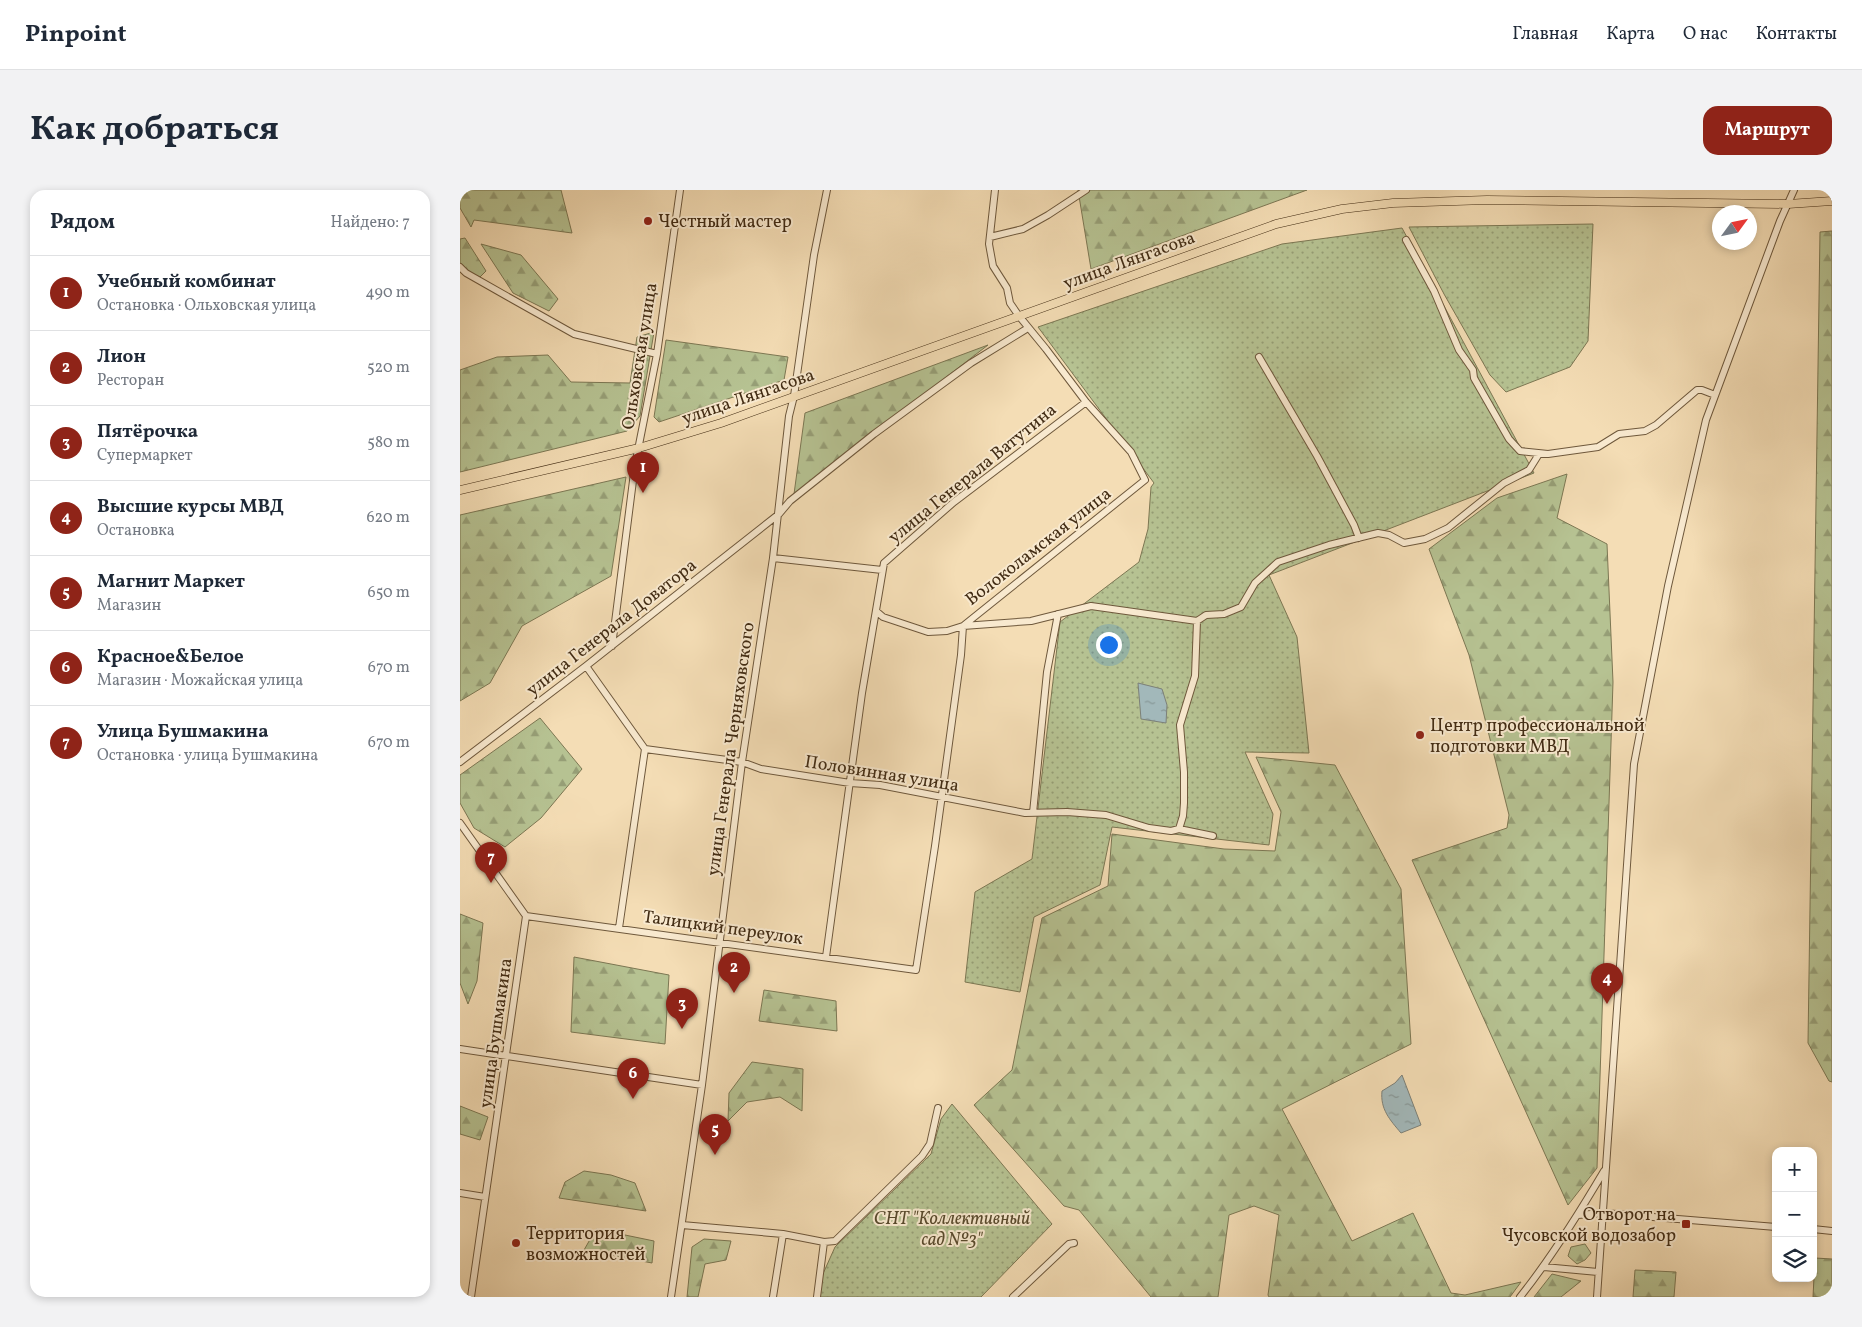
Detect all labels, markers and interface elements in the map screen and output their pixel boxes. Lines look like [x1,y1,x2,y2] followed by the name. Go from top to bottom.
[25,18,127,52] text: Pinpoint
[1512,22,1578,47] text: Главная
[1606,22,1655,47] text: Карта
[1683,22,1728,47] text: О нас
[1756,22,1837,47] text: Контакты
[30,106,279,154] text: Как добраться
[1703,106,1832,155] button: Маршрут
[1712,205,1757,250] north arrow
[50,208,115,237] text: Рядом
[658,210,792,235] place label: Честный мастер
[331,212,410,234] text: Найдено: 7
[642,215,654,227] marker: Честный мастер
[1060,226,1199,297] street label: улица Лянгасова
[97,269,276,295] text: Учебный комбинат
[617,281,664,431] street label: Ольховская улица
[63,282,69,304] text: 1
[365,282,410,304] text: 490 m
[97,295,316,317] text: Остановка · Ольховская улица
[97,344,146,370] text: Лион
[62,357,70,379] text: 2
[367,357,410,379] text: 520 m
[679,363,818,432] street label: улица Лянгасова
[97,370,164,392] text: Ресторан
[883,398,1063,550] street label: улица Генерала Ватутина
[97,419,198,445] text: Пятёрочка
[62,432,70,454] text: 3
[367,432,410,454] text: 580 m
[97,445,193,467] text: Супермаркет
[627,452,659,493] pin: 1
[961,482,1117,612] street label: Волоколамская улица
[97,494,284,520] text: Высшие курсы МВД
[61,507,71,529] text: 4
[366,507,410,529] text: 620 m
[97,520,175,542] text: Остановка
[521,554,702,703] street label: улица Генерала Доватора
[97,569,245,595] text: Магнит Маркет
[62,582,70,604] text: 5
[368,582,410,604] text: 650 m
[97,595,161,617] text: Магазин
[701,621,762,878] street label: улица Генерала Черняховского
[1096,632,1122,658] your location
[97,644,244,670] text: Красное&Белое
[62,657,70,679] text: 6
[368,657,410,679] text: 670 m
[97,670,303,692] text: Магазин · Можайская улица
[1430,714,1645,760] place label: Центр профессиональной подготовки МВД
[97,719,269,745] text: Улица Бушмакина
[1414,729,1426,741] marker: Центр профессиональной подготовки МВД
[62,732,70,754] text: 7
[368,732,410,754] text: 670 m
[97,745,318,767] text: Остановка · улица Бушмакина
[803,750,961,799] street label: Половинная улица
[475,842,507,883] pin: 7
[641,905,805,952] street label: Талицкий переулок
[718,952,750,993] pin: 2
[474,957,519,1110] street label: улица Бушмакина
[1591,963,1623,1004] pin: 4
[666,988,698,1029] pin: 3
[617,1058,649,1099] pin: 6
[699,1114,731,1155] pin: 5
[1772,1147,1817,1282] map controls
[1772,1147,1817,1192] button: +
[1772,1192,1817,1237] button: −
[1502,1203,1676,1249] place label: Отворот на Чусовской водозабор
[874,1207,1030,1253] park label: СНТ "Коллективный сад №3"
[1680,1218,1692,1230] marker: Отворот на Чусовской водозабор
[526,1222,646,1268] place label: Территория возможностей
[510,1237,522,1249] marker: Территория возможностей
[1772,1237,1817,1282] button: layers

